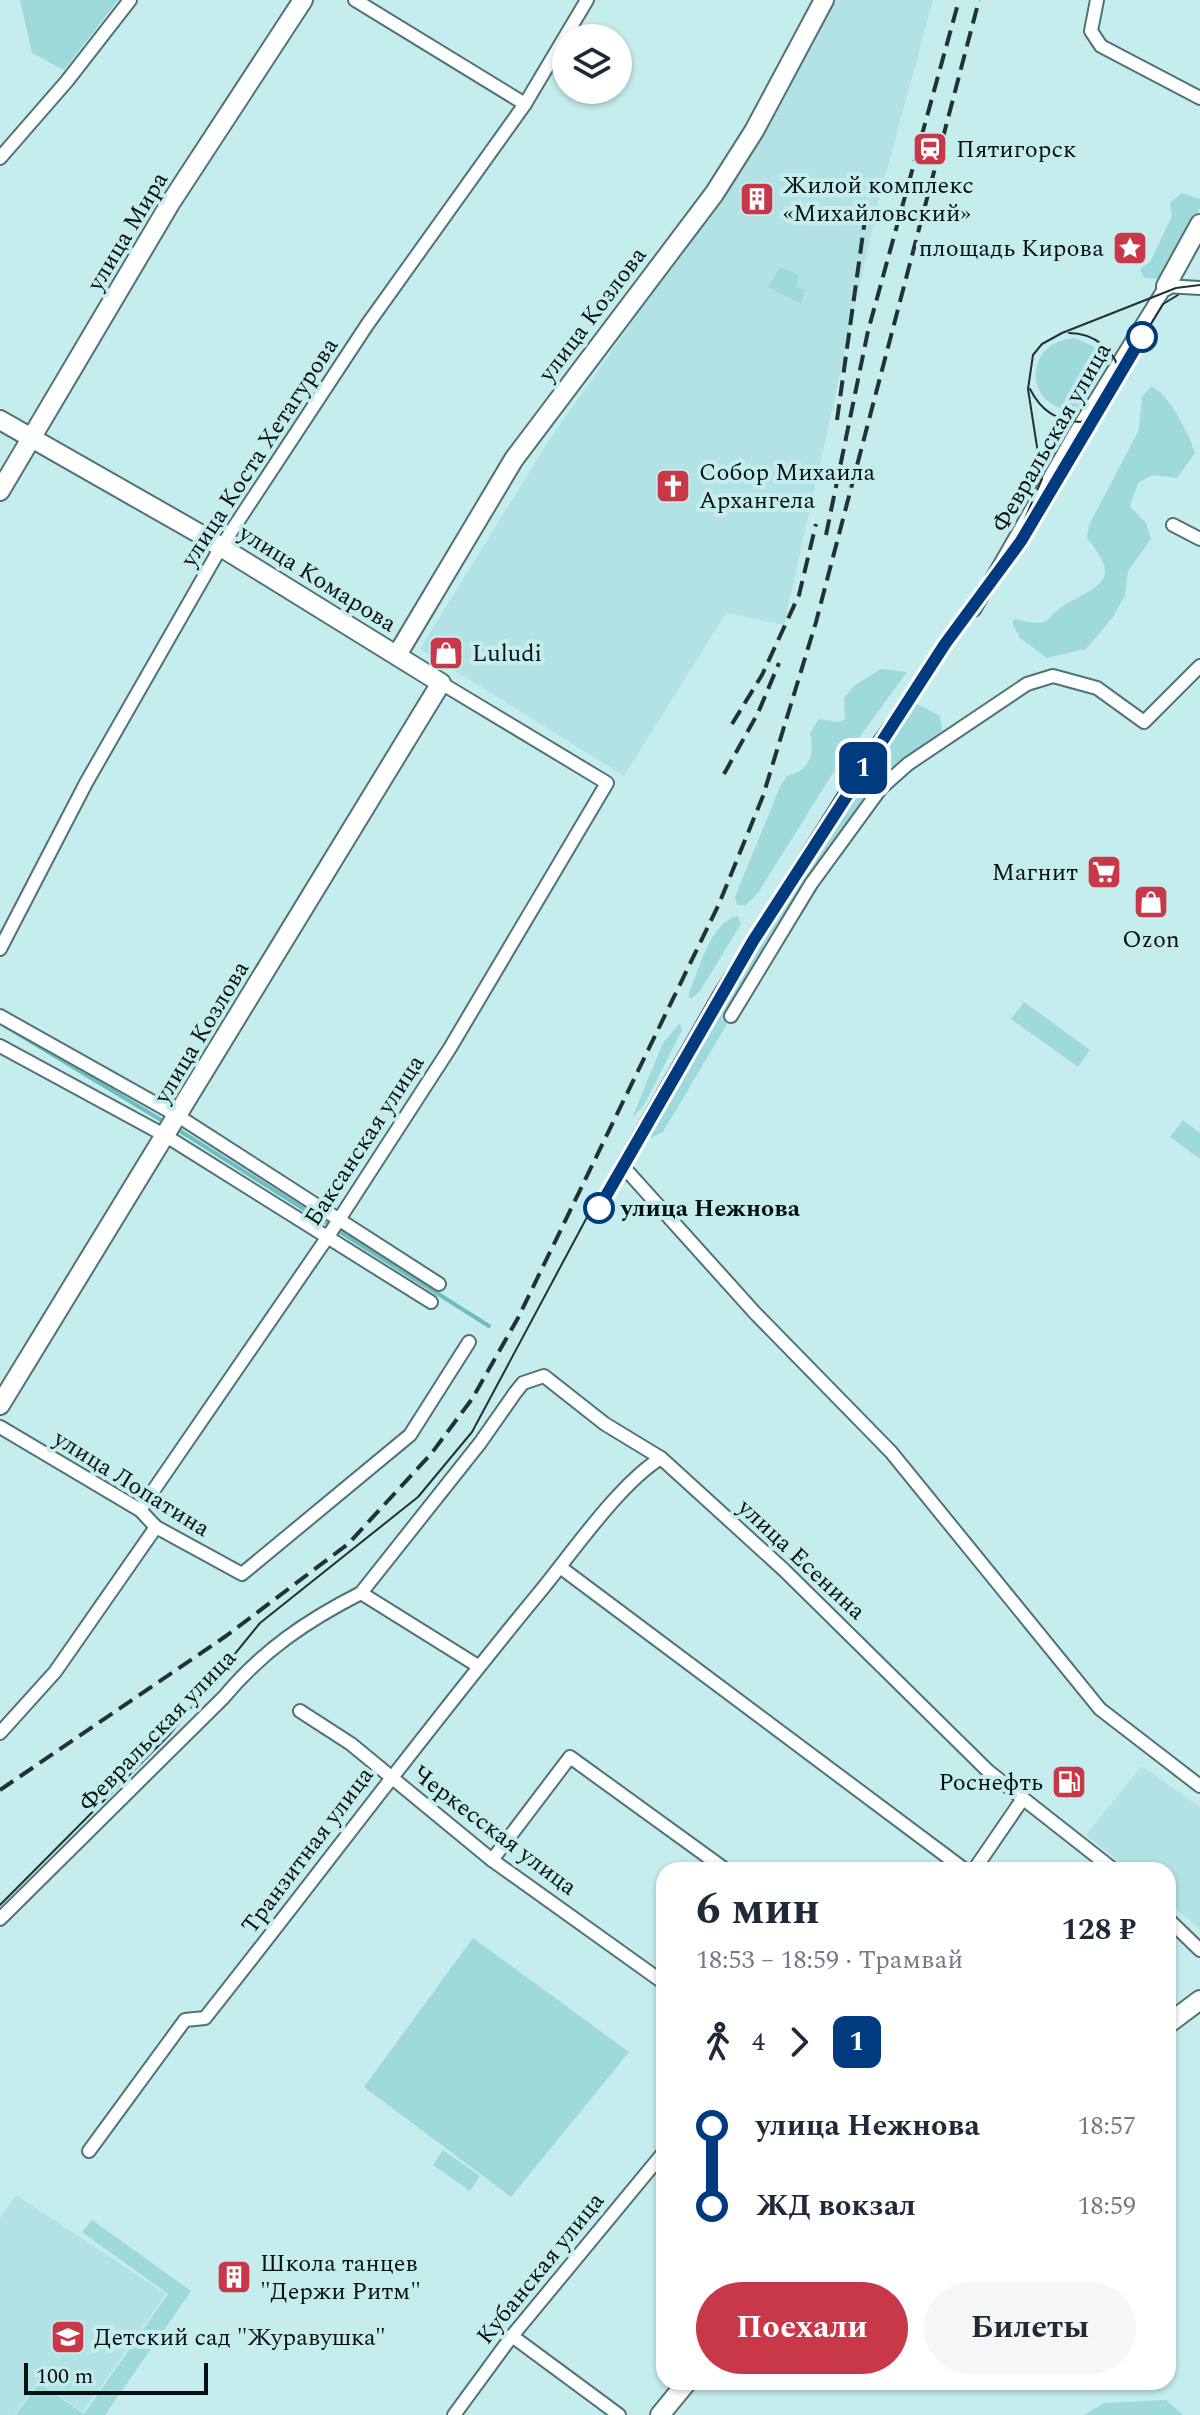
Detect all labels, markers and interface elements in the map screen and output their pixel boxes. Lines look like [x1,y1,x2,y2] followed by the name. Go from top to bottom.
[552,24,632,104] map controls
[552,24,632,104] button: layers
[911,130,949,168] station icon: Пятигорск
[956,132,1076,168] place label: Пятигорск
[78,165,178,299] street label: улица Мира
[783,168,974,232] place label: Жилой комплекс «Михайловский»
[738,180,776,218] building icon: Жилой комплекс «Михайловский»
[1111,229,1149,267] place icon: площадь Кирова
[919,231,1104,267] place label: площадь Кирова
[529,239,656,391] street label: улица Козлова
[1127,322,1157,352] unlabelled marker
[171,330,348,575] street label: улица Коста Хетагурова
[983,336,1121,539] street label: Февральская улица
[699,455,876,519] place label: Собор Михаила Архангела
[654,467,692,505] church icon: Собор Михаила Архангела
[231,515,404,642] street label: улица Комарова
[427,634,465,672] shop icon: Luludi
[472,636,542,672] place label: Luludi
[837,742,889,794] line badge: 1
[855,746,871,789] text: 1
[1085,853,1123,891] supermarket icon: Магнит
[992,855,1078,891] place label: Магнит
[1132,883,1170,921] shop icon: Ozon
[1122,922,1180,958] place label: Ozon
[144,954,259,1112] street label: улица Козлова
[296,1047,434,1233] street label: Баксанская улица
[620,1191,801,1227] place label: улица Нежнова
[584,1193,614,1223] marker: улица Нежнова
[45,1421,217,1547] street label: улица Лопатина
[728,1490,874,1629] street label: улица Есенина
[70,1641,245,1820] street label: Февральская улица
[404,1757,585,1905] street label: Черкесская улица
[233,1759,383,1942] street label: Транзитная улица
[1050,1763,1088,1801] fuel station icon: Роснефть
[939,1765,1043,1801] place label: Роснефть
[696,1876,820,1943] text: 6 мин
[1061,1907,1136,1953] text: 128 ₽
[696,1940,963,1980] text: 18:53 – 18:59 · Трамвай
[696,2020,740,2064] icon: walk
[777,2020,821,2064] icon: forward
[849,2020,865,2063] text: 1
[752,2022,765,2062] text: 4
[756,2103,980,2149] text: улица Нежнова
[1077,2106,1136,2146] text: 18:57
[756,2183,916,2229] text: ЖД вокзал
[468,2184,614,2353] street label: Кубанская улица
[1077,2186,1136,2226] text: 18:59
[260,2246,421,2310] place label: Школа танцев "Держи Ритм"
[215,2258,253,2296] building icon: Школа танцев "Держи Ритм"
[696,2282,908,2374] button: Поехали
[924,2282,1136,2374] button: Билеты
[49,2318,87,2356] school or university icon: Детский сад "Журавушка"
[94,2320,386,2356] place label: Детский сад "Журавушка"
[24,2359,208,2395] scale bar
[36,2360,93,2393] text: 100 m

